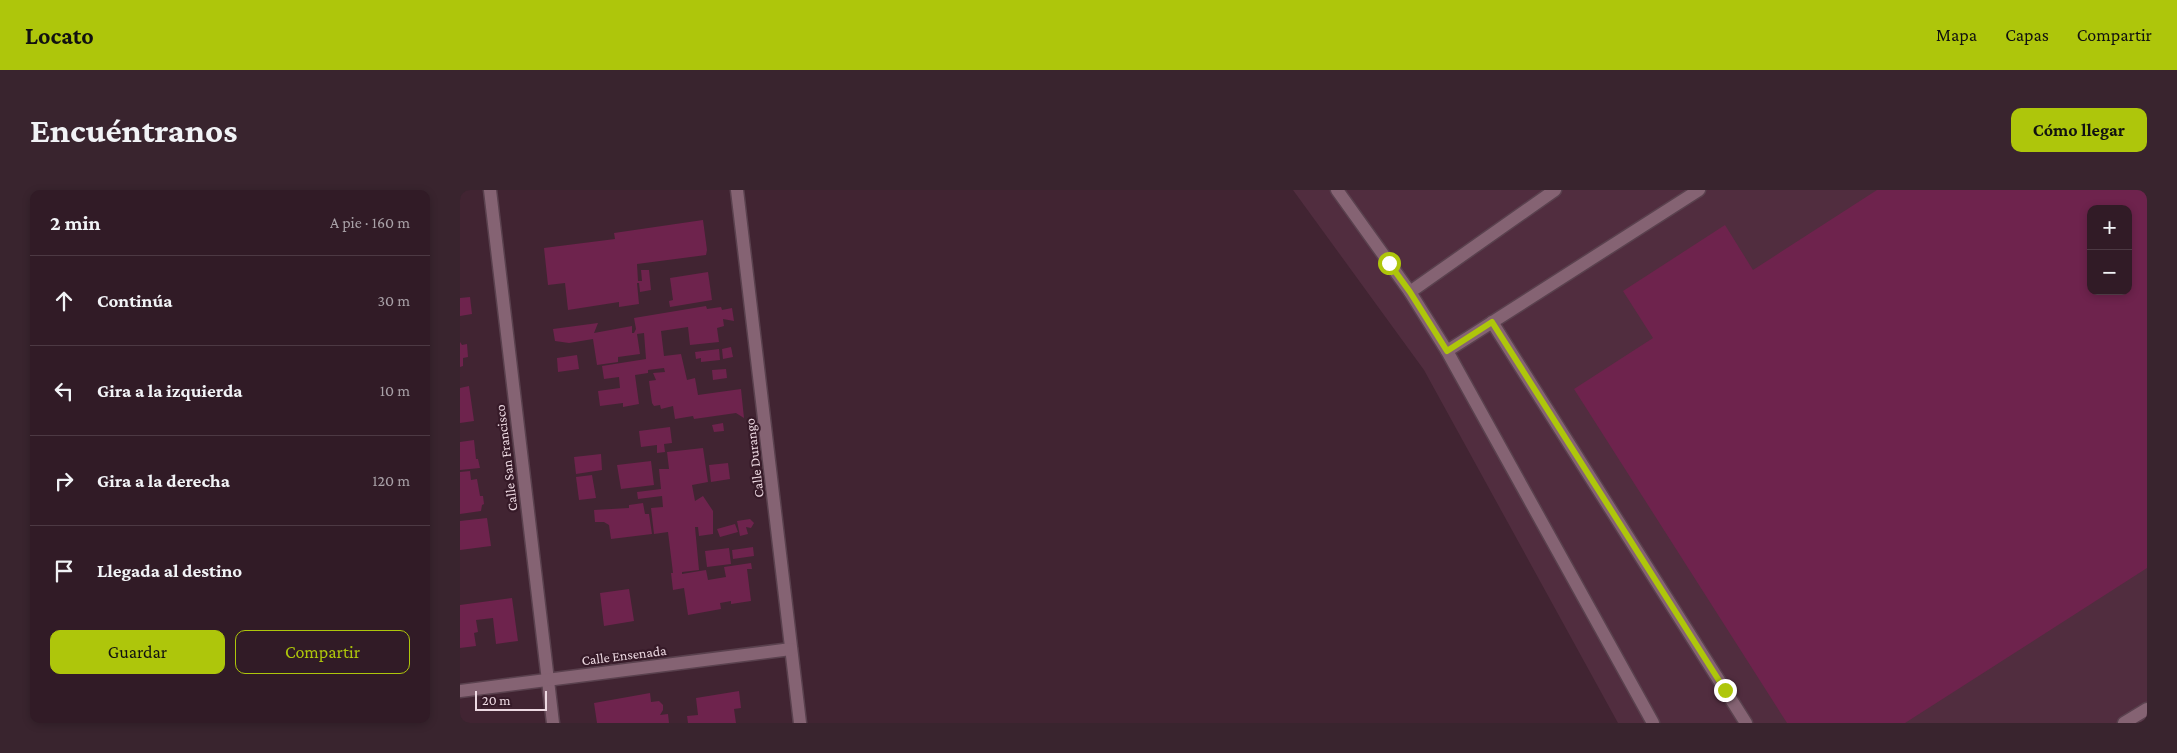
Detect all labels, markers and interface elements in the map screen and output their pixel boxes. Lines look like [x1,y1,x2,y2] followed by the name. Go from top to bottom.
[25,22,94,49] text: Locato
[1936,25,1977,45] text: Mapa
[2005,25,2049,45] text: Capas
[2077,25,2152,45] text: Compartir
[2011,108,2147,152] button: Cómo llegar
[30,111,237,150] text: Encuéntranos
[2087,205,2132,295] map controls
[2087,205,2132,250] button: +
[50,211,101,235] text: 2 min
[330,214,410,231] text: A pie · 160 m
[2087,250,2132,295] button: −
[1378,252,1401,275] route start
[50,287,78,315] icon: ahead
[97,290,173,311] text: Continúa
[378,292,410,309] text: 30 m
[50,377,78,405] icon: left
[97,380,243,401] text: Gira a la izquierda
[380,382,410,399] text: 10 m
[492,404,520,512] street label: Calle San Francisco
[741,417,767,499] street label: Calle Durango
[50,467,78,495] icon: right
[97,470,230,491] text: Gira a la derecha
[372,472,410,489] text: 120 m
[50,557,78,585] icon: arrive
[97,560,242,581] text: Llegada al destino
[50,630,225,674] button: Guardar
[235,630,410,674] button: Compartir
[581,642,668,668] street label: Calle Ensenada
[1714,679,1737,702] route end
[475,688,548,711] scale bar
[482,692,510,708] text: 20 m

